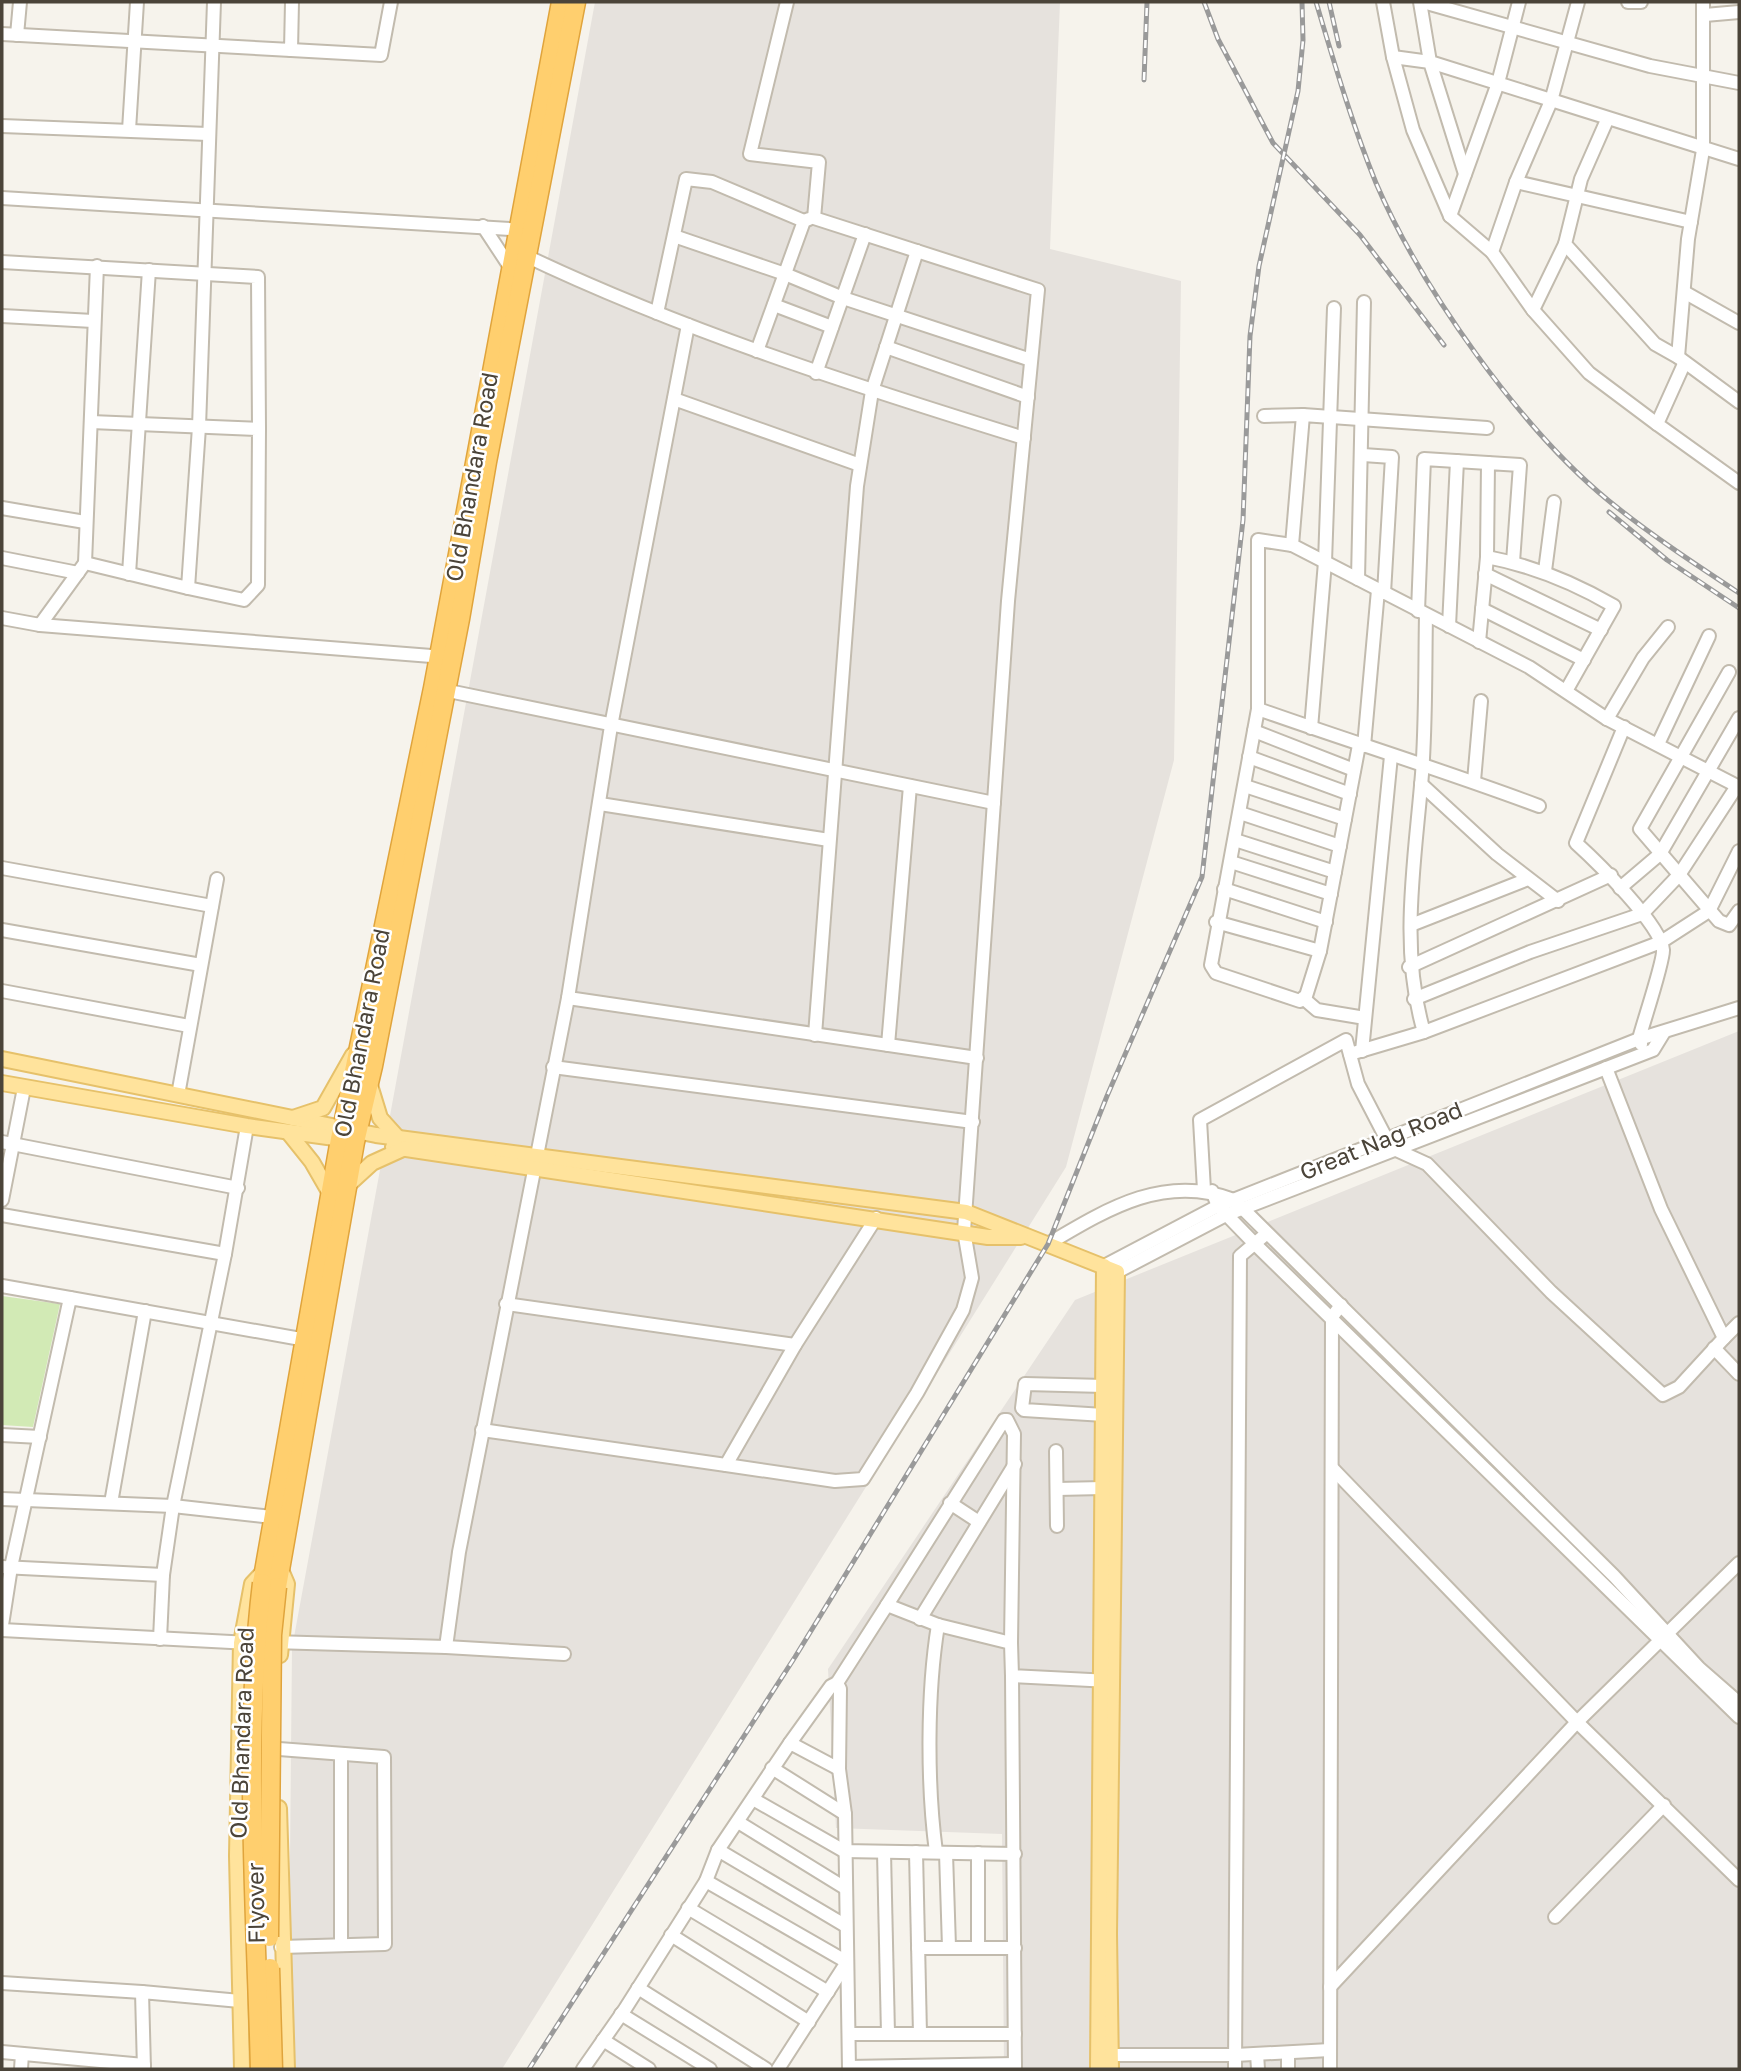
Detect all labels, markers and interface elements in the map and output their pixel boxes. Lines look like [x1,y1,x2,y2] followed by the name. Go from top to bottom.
[439,370,503,584] street label: Old Bhandara Road
[327,926,395,1139] street label: Old Bhandara Road
[1295,1095,1466,1185] street label: Great Nag Road
[223,1627,259,1839] street label: Old Bhandara Road
[240,1862,270,1944] street label: Flyover

